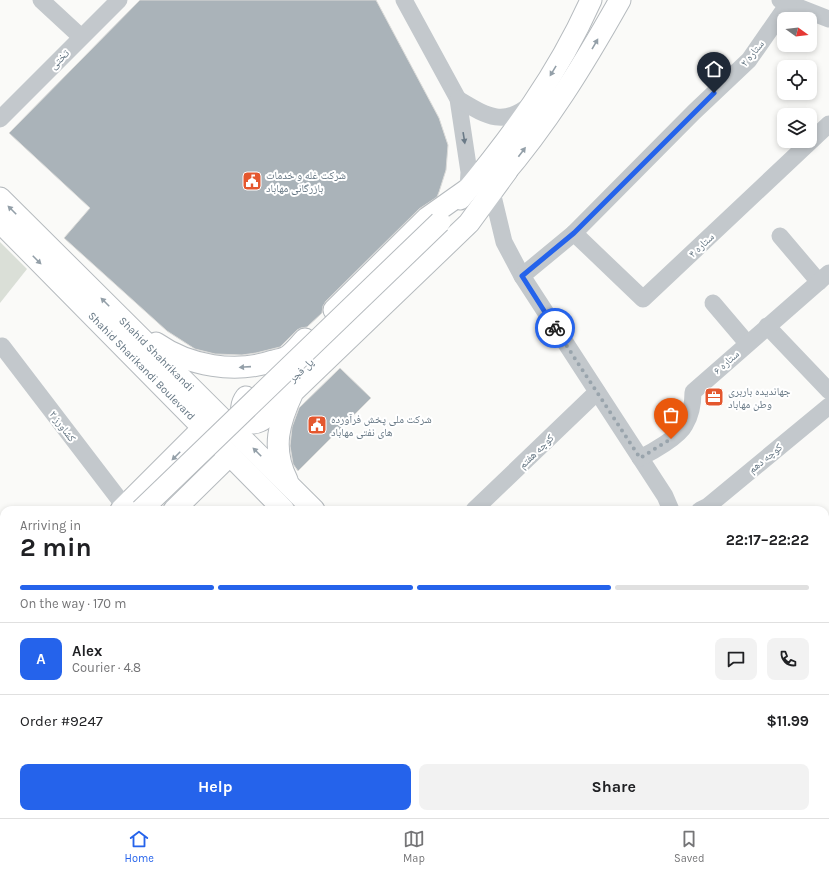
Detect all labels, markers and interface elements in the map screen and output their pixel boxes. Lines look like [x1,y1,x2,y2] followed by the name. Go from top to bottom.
[777,12,817,52] north arrow
[777,12,817,148] map controls
[738,37,767,69] street label: ستاره ۲
[592,38,599,50] one-way arrow
[47,46,72,72] street label: تختی
[697,52,731,93] pin
[703,58,725,80] icon: home
[777,60,817,100] button: locate
[550,65,557,77] one-way arrow
[777,108,817,148] button: layers
[461,131,467,144] one-way arrow
[518,146,527,157] one-way arrow
[266,169,346,195] place label: شرکت غله و خدمات بازرگانی مهاباد
[241,170,263,192] public building icon: شرکت غله و خدمات بازرگانی مهاباد
[7,205,17,215] one-way arrow
[686,230,717,260] street label: ستاره ۴
[32,255,42,265] one-way arrow
[100,297,110,307] one-way arrow
[535,308,575,348] courier
[85,309,198,423] street label: Shahid Sharikandi Boulevard
[116,314,197,394] street label: Shahid Shahrikandi
[544,317,566,339] icon: bike
[711,347,742,377] street label: ستاره ۶
[285,355,317,386] street label: پل فجر
[239,363,252,370] one-way arrow
[728,385,791,411] place label: جهاندیده باربری وطن مهاباد
[703,386,725,408] office icon: جهاندیده باربری وطن مهاباد
[654,398,688,439] pin
[660,404,682,426] icon: bag
[47,408,79,445] street label: کشاورز ۲
[331,413,432,439] place label: شرکت ملی پخش فرآورده های نفتی مهاباد
[306,414,328,436] public building icon: شرکت ملی پخش فرآورده های نفتی مهاباد
[516,431,558,472] street label: کوچه هفتم
[746,440,786,477] street label: کوچه دهم
[252,447,262,457] one-way arrow
[171,451,181,461] one-way arrow
[20,518,81,533] text: Arriving in
[726,531,809,549] text: 22:17–22:22
[20,532,92,563] text: 2 min
[20,596,126,611] text: On the way · 170 m
[715,638,757,680] button: chat
[767,638,809,680] button: phone
[72,642,102,660] text: Alex
[36,650,46,668] text: A
[72,660,141,675] text: Courier · 4.8
[20,712,103,730] text: Order #9247
[766,712,809,730] text: $11.99
[20,764,411,810] button: Help
[419,764,809,810] button: Share
[125,828,154,865] tab: Home
[403,828,425,865] tab: Map
[674,828,704,865] tab: Saved

